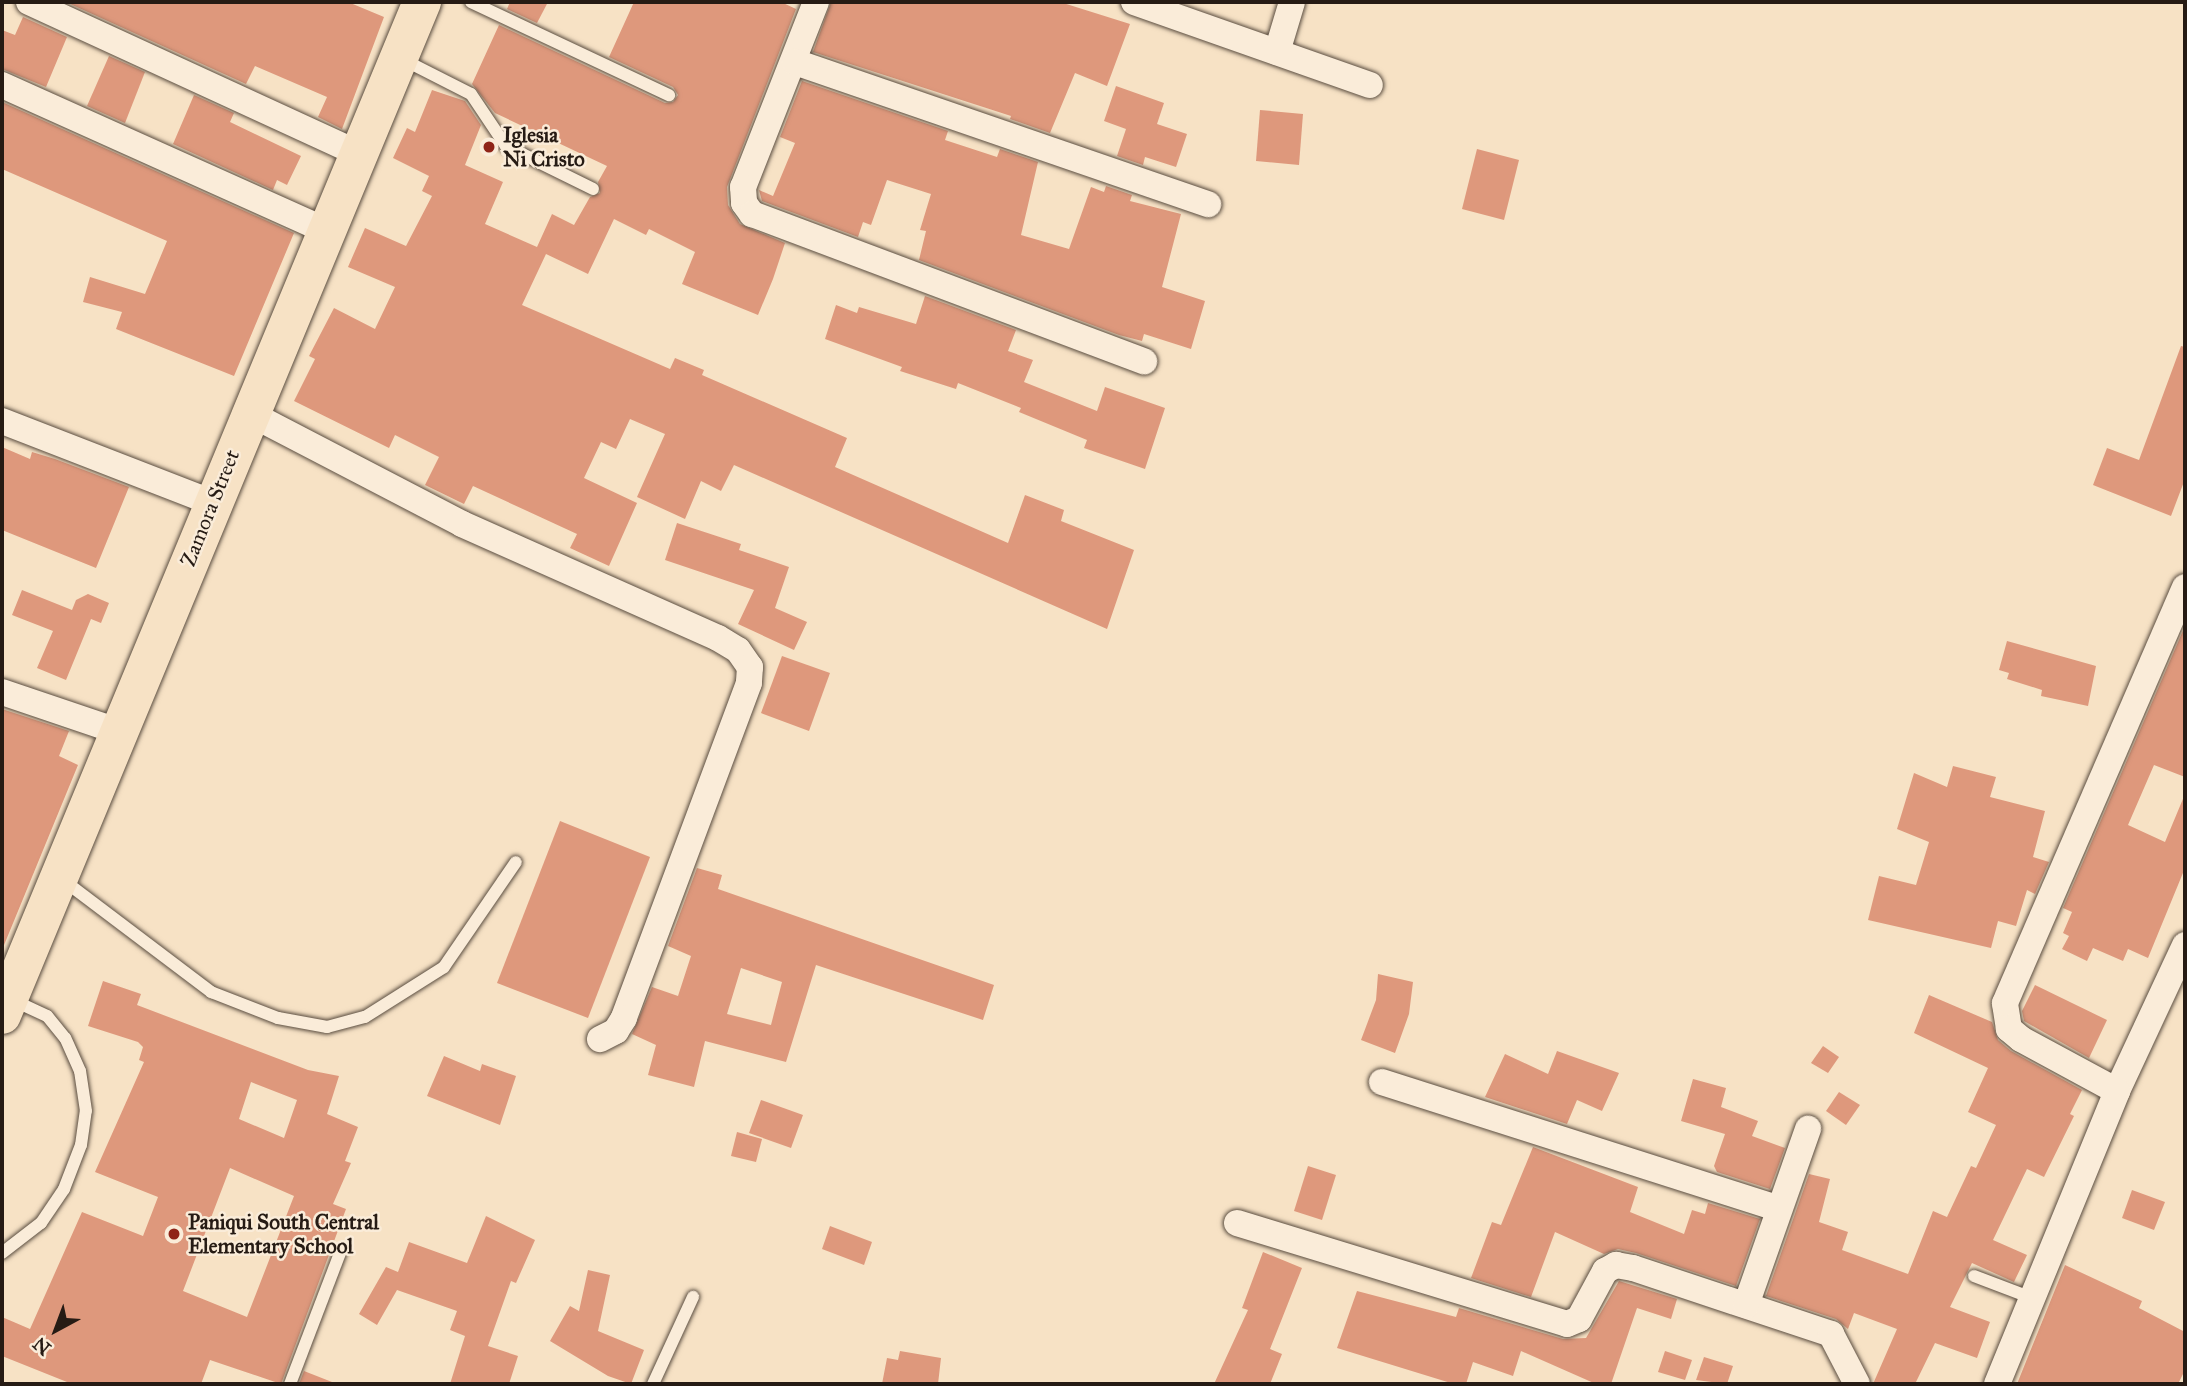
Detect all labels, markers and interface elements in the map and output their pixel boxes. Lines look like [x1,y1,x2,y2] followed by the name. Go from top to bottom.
[503,122,585,172] place label: Iglesia Ni Cristo
[481,139,497,155] marker: Iglesia Ni Cristo
[175,446,245,570] street label: Zamora Street
[188,1209,379,1259] place label: Paniqui South Central Elementary School
[166,1226,182,1242] marker: Paniqui South Central Elementary School
[21,1295,91,1365] north arrow
[28,1332,56,1360] text: N

